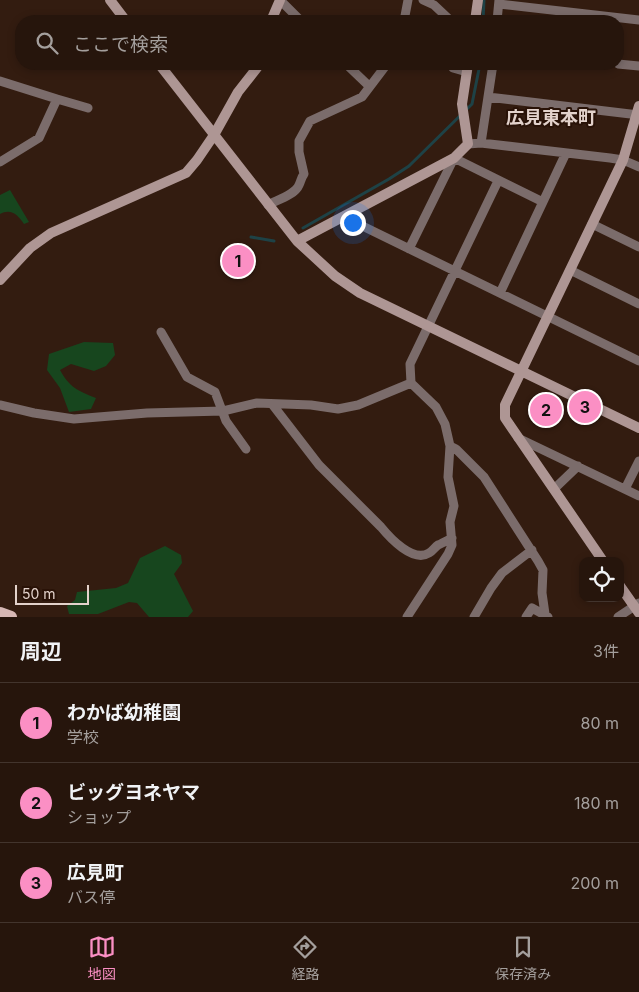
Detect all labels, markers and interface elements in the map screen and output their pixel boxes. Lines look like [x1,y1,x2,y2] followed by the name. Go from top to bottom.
[15,15,624,70] search box
[33,29,61,57] icon: search
[73,33,168,56] text: ここで検索
[506,107,596,128] district label: 広見東本町
[340,210,366,236] your location
[222,242,254,280] pin: 1
[569,388,601,426] pin: 3
[530,391,562,429] pin: 2
[579,557,624,602] map controls
[579,557,624,602] button: locate
[15,582,89,605] scale bar
[22,585,56,602] text: 50 m
[20,639,62,664] text: 周辺
[593,641,619,661] text: 3件
[67,701,181,724] text: わかば幼稚園
[33,713,39,733] text: 1
[580,713,619,733] text: 80 m
[67,727,99,747] text: 学校
[67,781,200,804] text: ビッグヨネヤマ
[31,793,41,813] text: 2
[574,793,619,813] text: 180 m
[67,807,131,827] text: ショップ
[67,861,124,884] text: 広見町
[31,873,41,893] text: 3
[571,873,619,893] text: 200 m
[67,887,115,907] text: バス停
[88,933,116,983] tab: 地図
[291,933,319,983] tab: 経路
[495,933,551,983] tab: 保存済み

